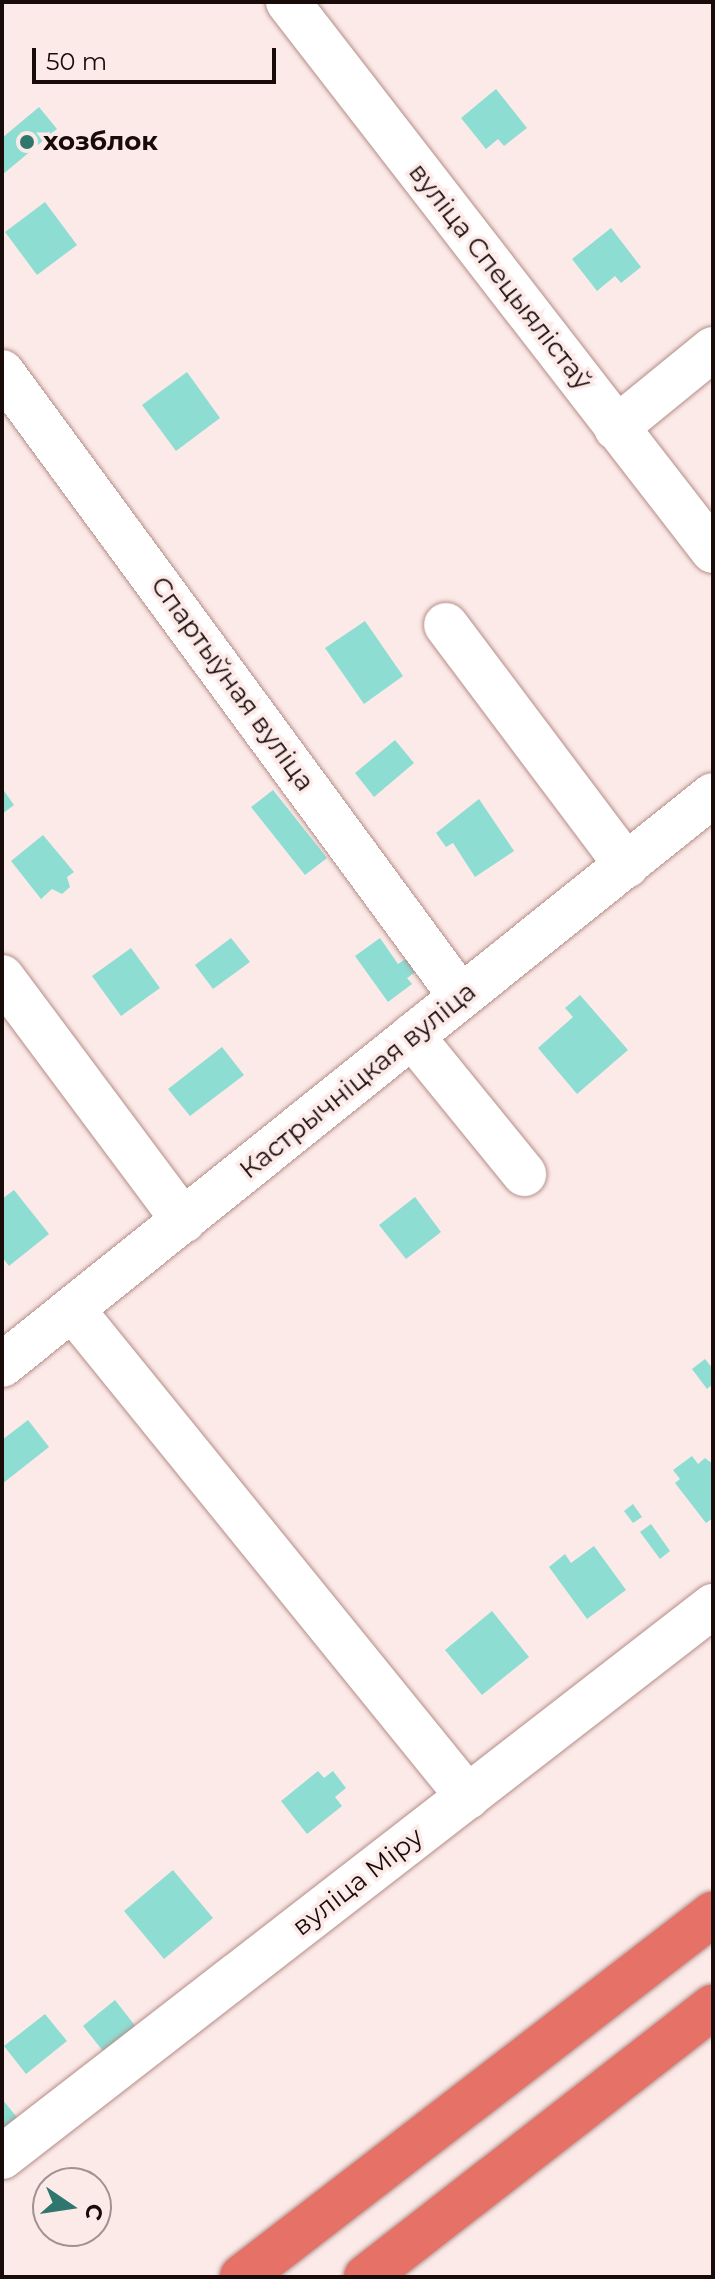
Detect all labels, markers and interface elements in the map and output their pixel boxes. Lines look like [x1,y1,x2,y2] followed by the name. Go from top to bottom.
[36,32,280,82] scale bar
[46,47,107,76] text: 50 m
[43,126,158,158] place label: хозблок
[18,133,36,151] marker: хозблок
[402,157,598,397] street label: вуліца Спецыялістаў
[144,571,320,797] street label: Спартыўная вуліца
[234,976,482,1186] street label: Кастрычніцкая вуліца
[287,1821,429,1943] street label: вуліца Міру
[32,2167,112,2247] north arrow
[79,2201,109,2223] text: С

